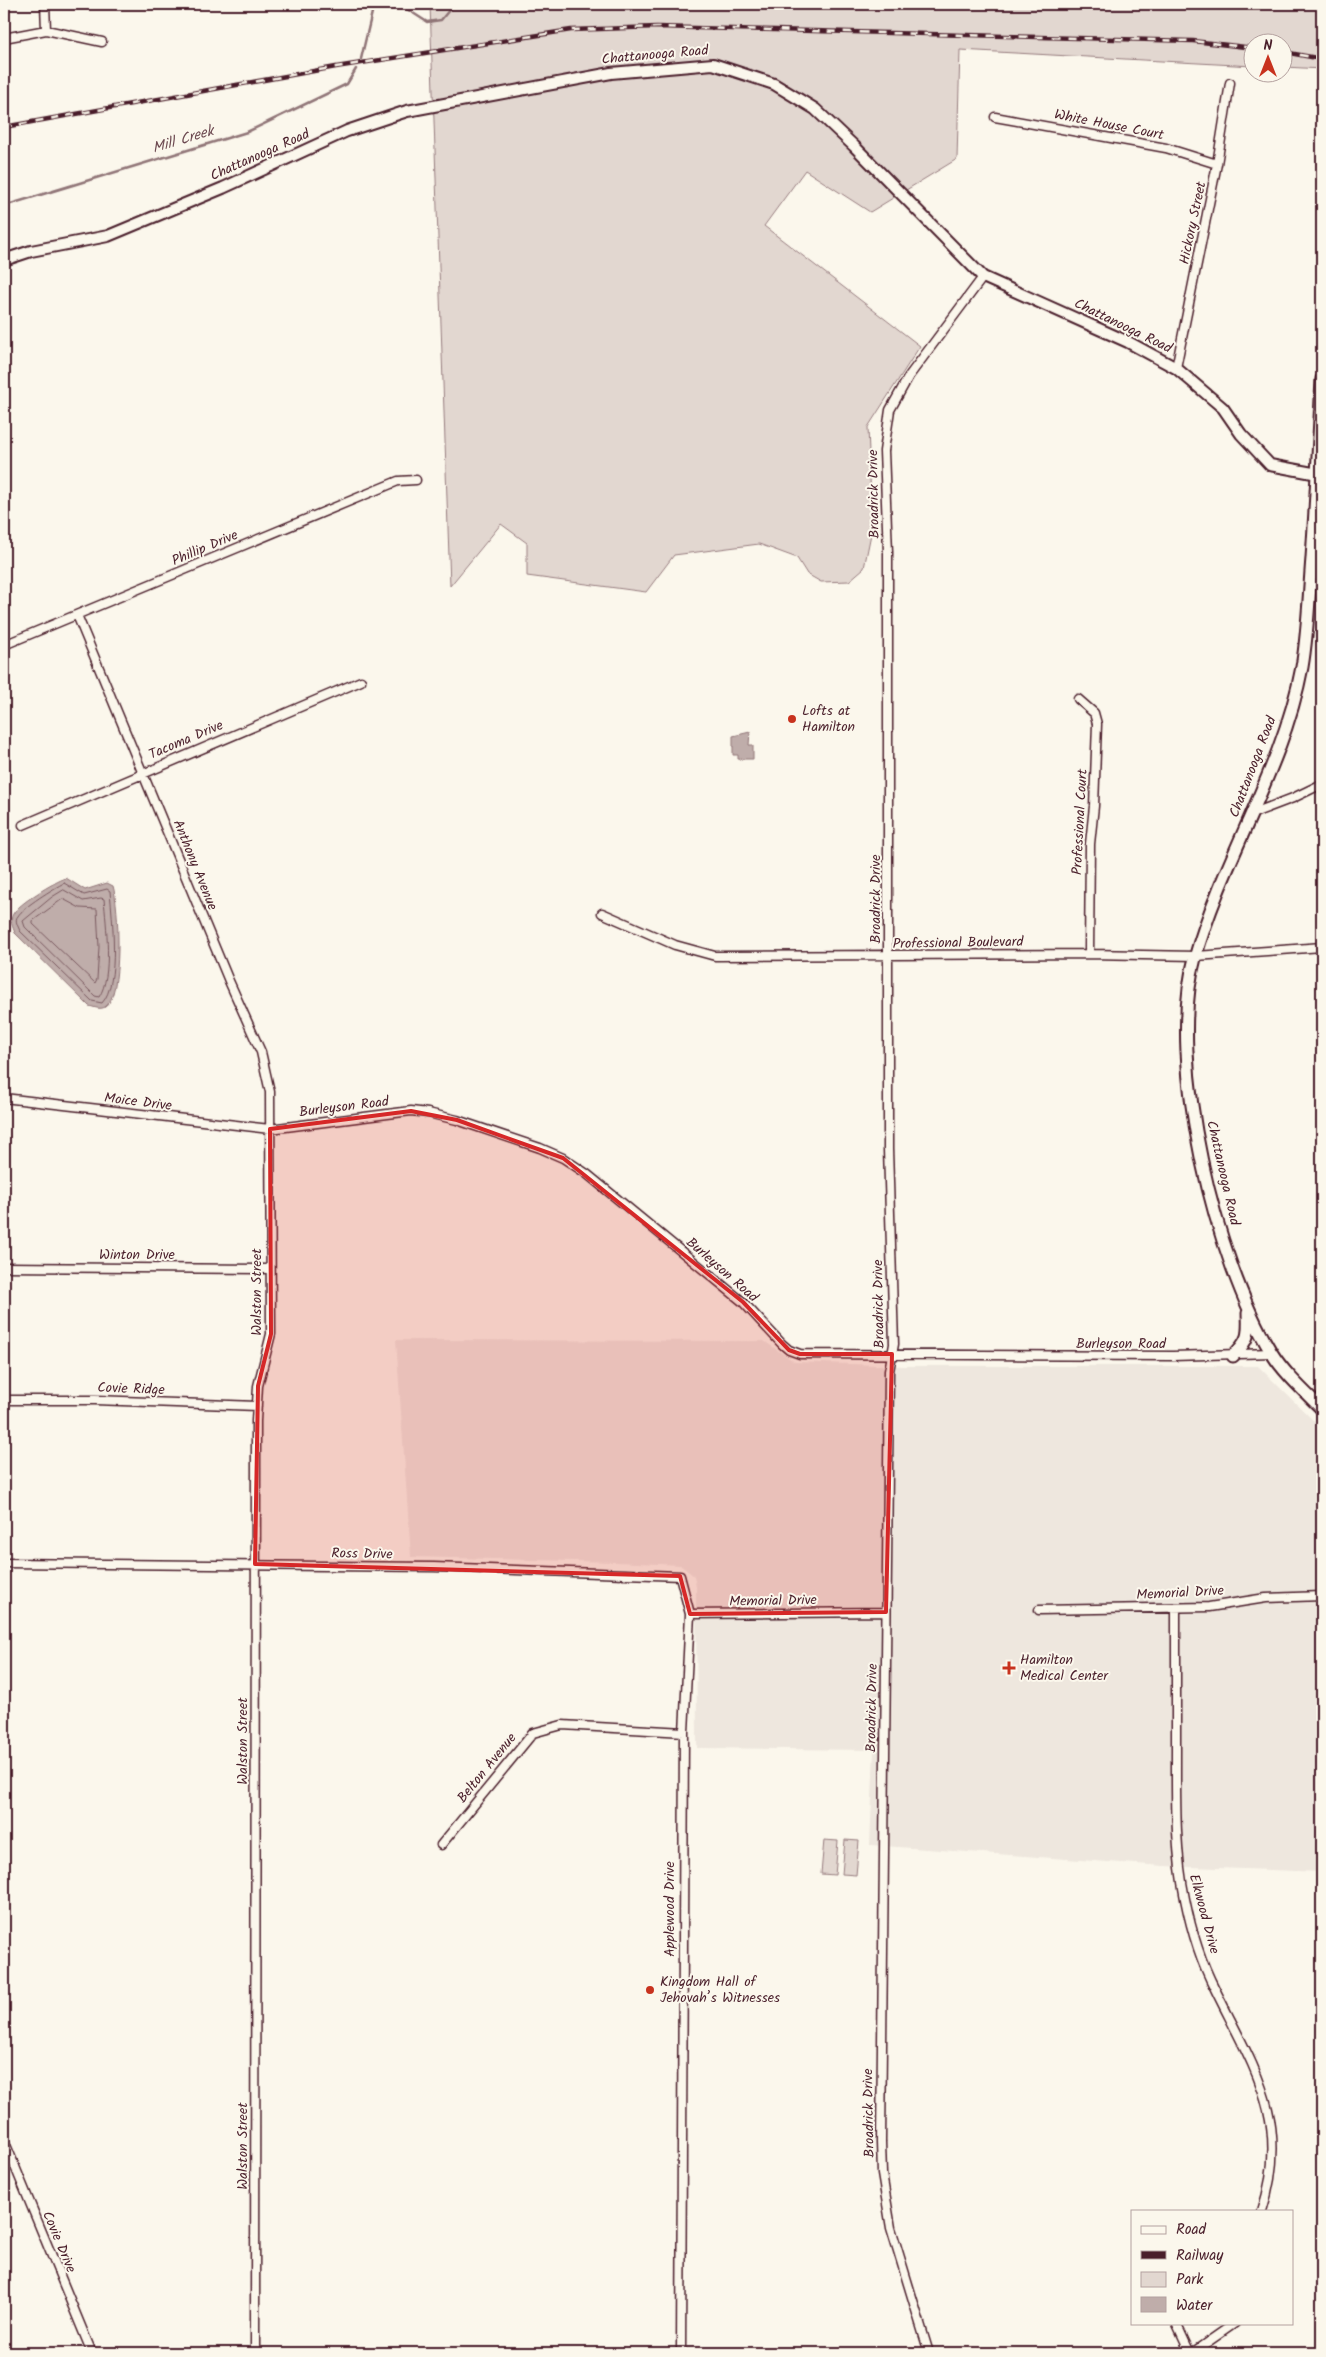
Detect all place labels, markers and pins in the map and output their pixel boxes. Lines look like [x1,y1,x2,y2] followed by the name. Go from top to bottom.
[802,700,855,738] place label: Lofts at Hamilton
[786,713,798,725] marker: Lofts at Hamilton
[1020,1649,1109,1687] place label: Hamilton Medical Center
[1002,1661,1016,1675] marker: Hamilton Medical Center
[660,1971,780,2009] place label: Kingdom Hall of Jehovah’s Witnesses
[644,1984,656,1996] marker: Kingdom Hall of Jehovah’s Witnesses

